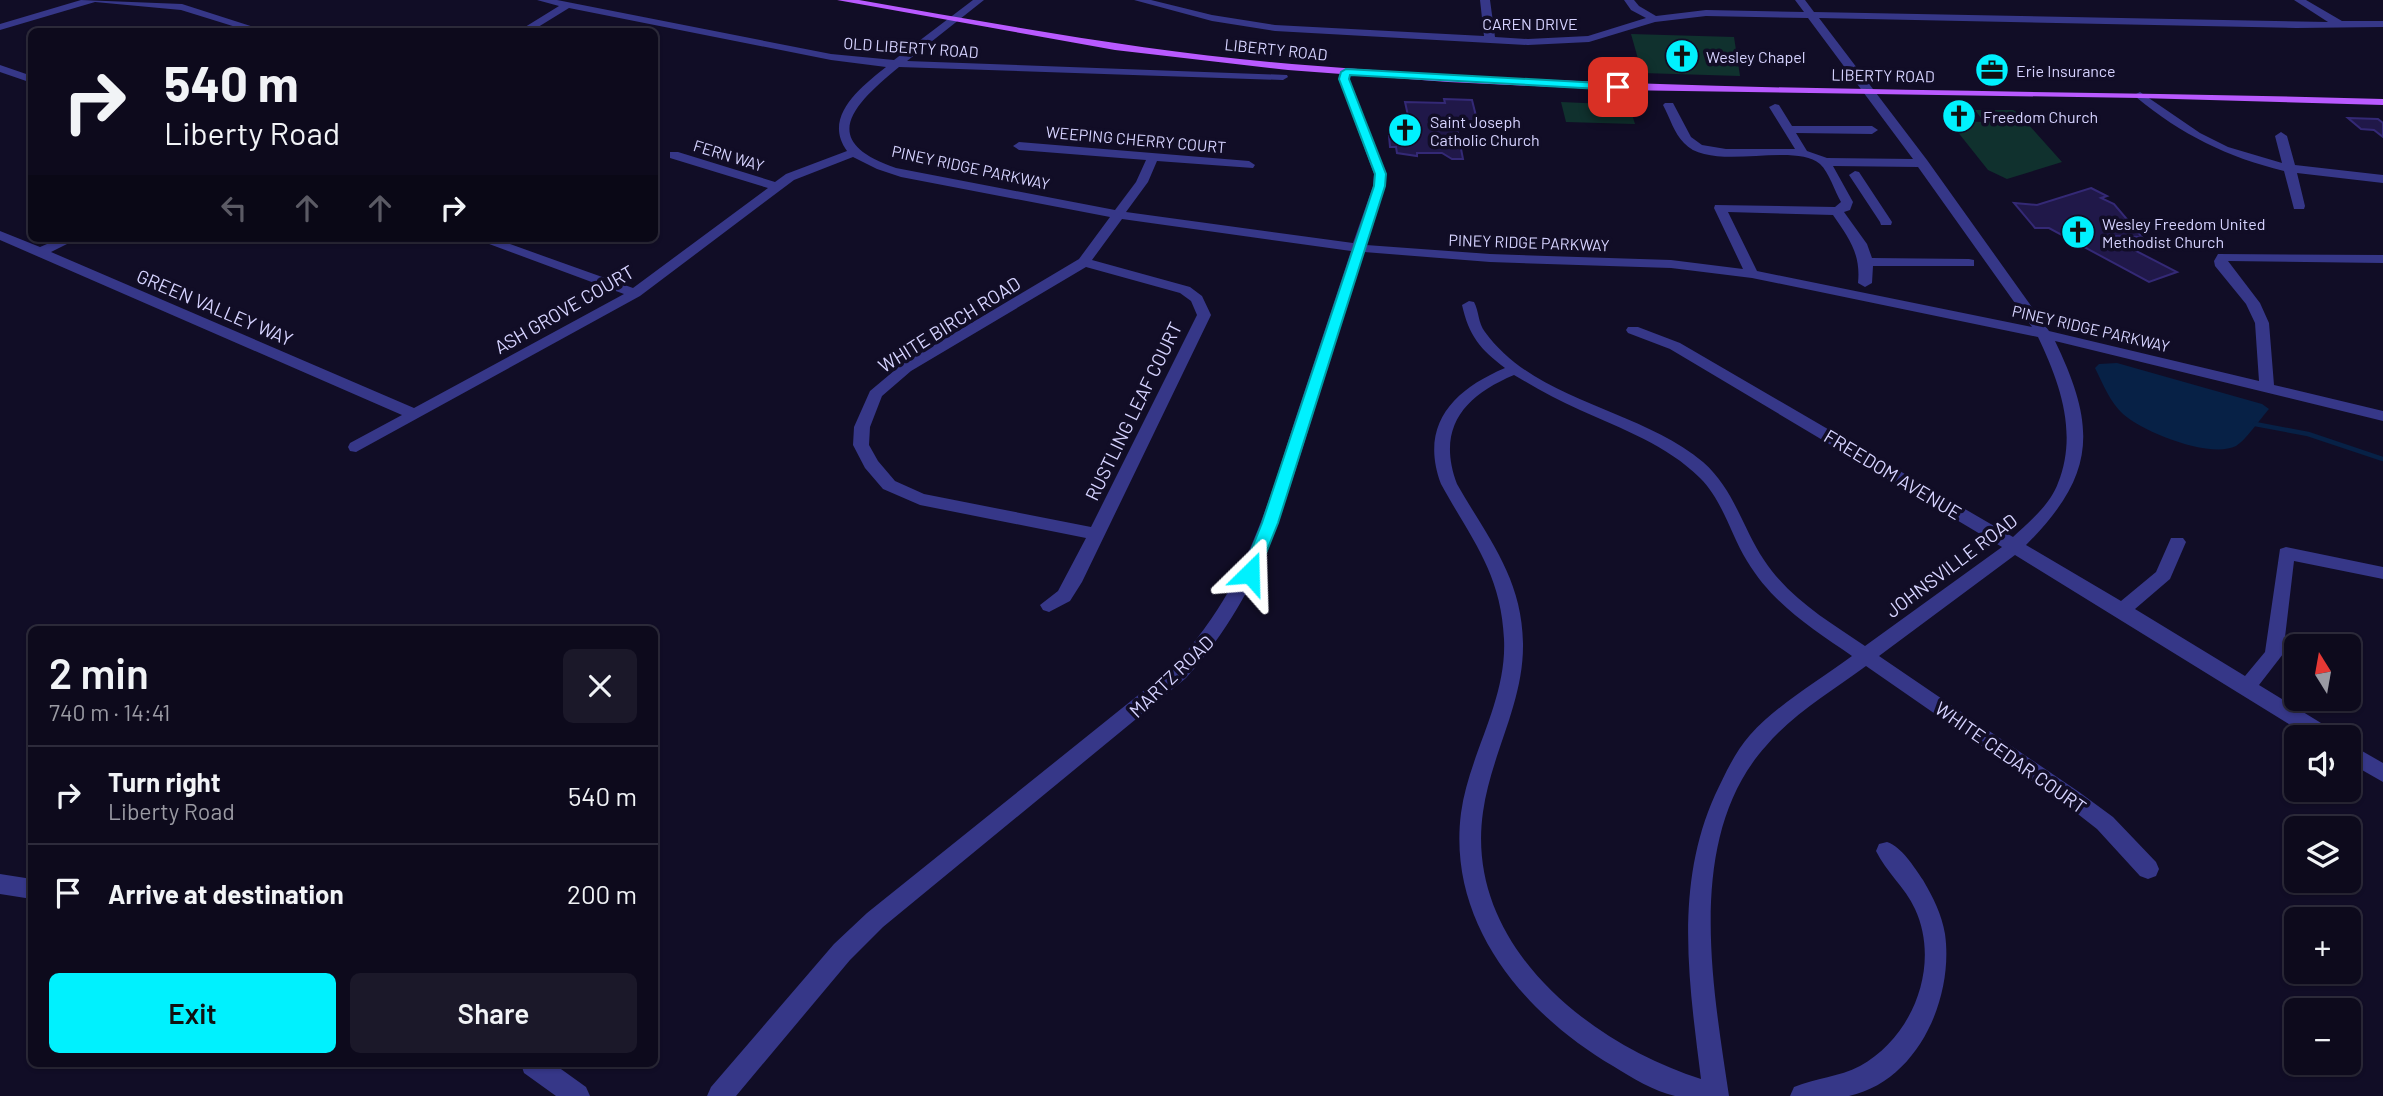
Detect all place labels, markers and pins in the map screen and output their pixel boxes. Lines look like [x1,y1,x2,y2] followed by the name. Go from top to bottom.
[1663,37,1701,75] church icon: Wesley Chapel
[1706,47,1805,66] place label: Wesley Chapel
[1973,51,2011,89] office icon: Erie Insurance
[1588,57,1648,117] pin
[2016,61,2116,80] place label: Erie Insurance
[1940,97,1978,135] church icon: Freedom Church
[1983,107,2098,126] place label: Freedom Church
[1386,111,1424,149] church icon: Saint Joseph Catholic Church
[1430,112,1540,149] place label: Saint Joseph Catholic Church
[2059,213,2097,251] church icon: Wesley Freedom United Methodist Church
[2102,214,2265,251] place label: Wesley Freedom United Methodist Church

